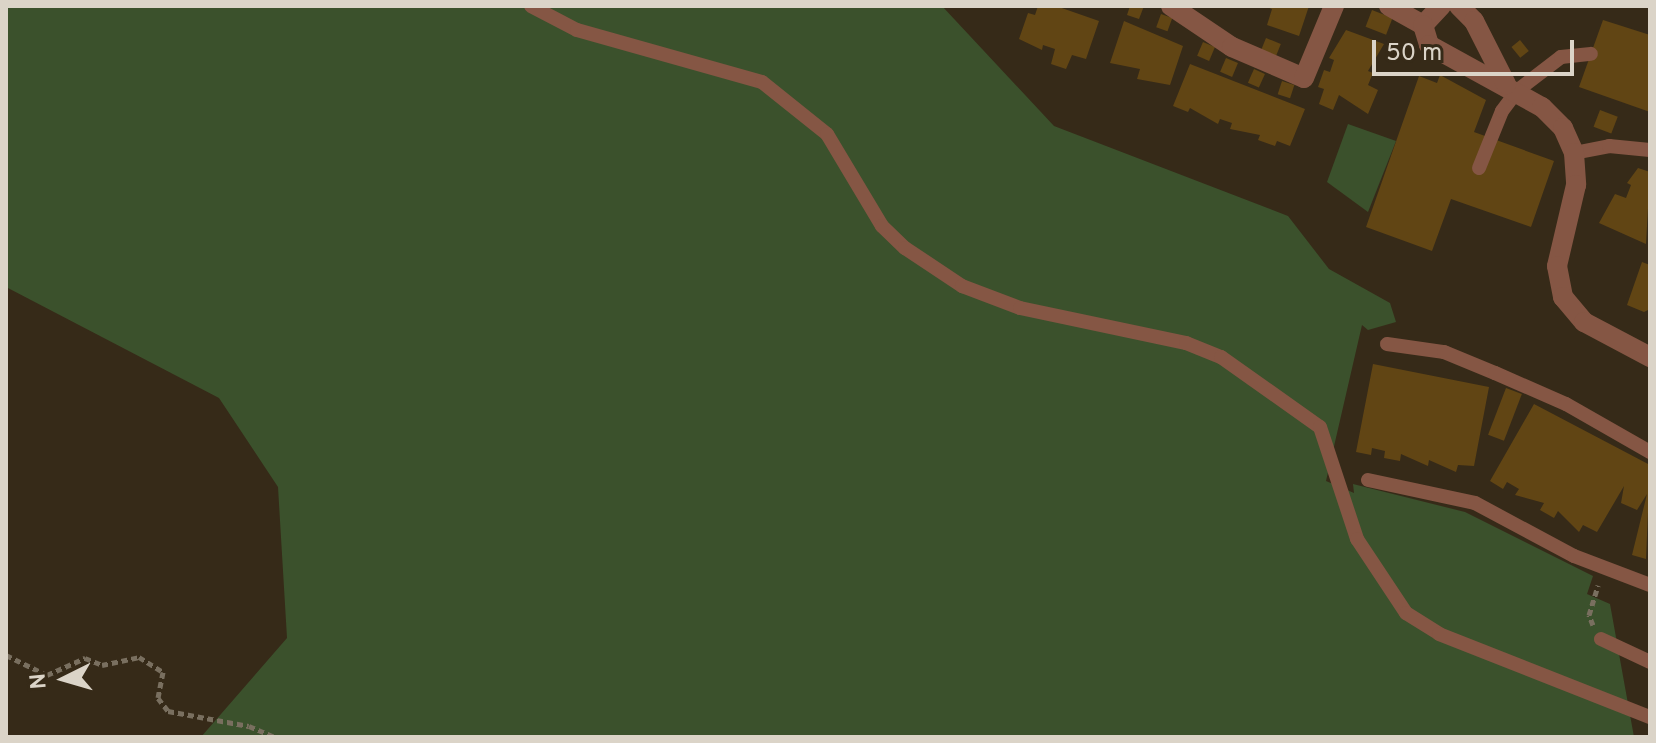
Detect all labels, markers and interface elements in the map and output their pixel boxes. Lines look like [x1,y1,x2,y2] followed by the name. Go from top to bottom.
[1376,24,1578,74] scale bar
[1386,39,1442,69] text: 50 m
[24,639,104,719] north arrow
[25,672,54,690] text: N

